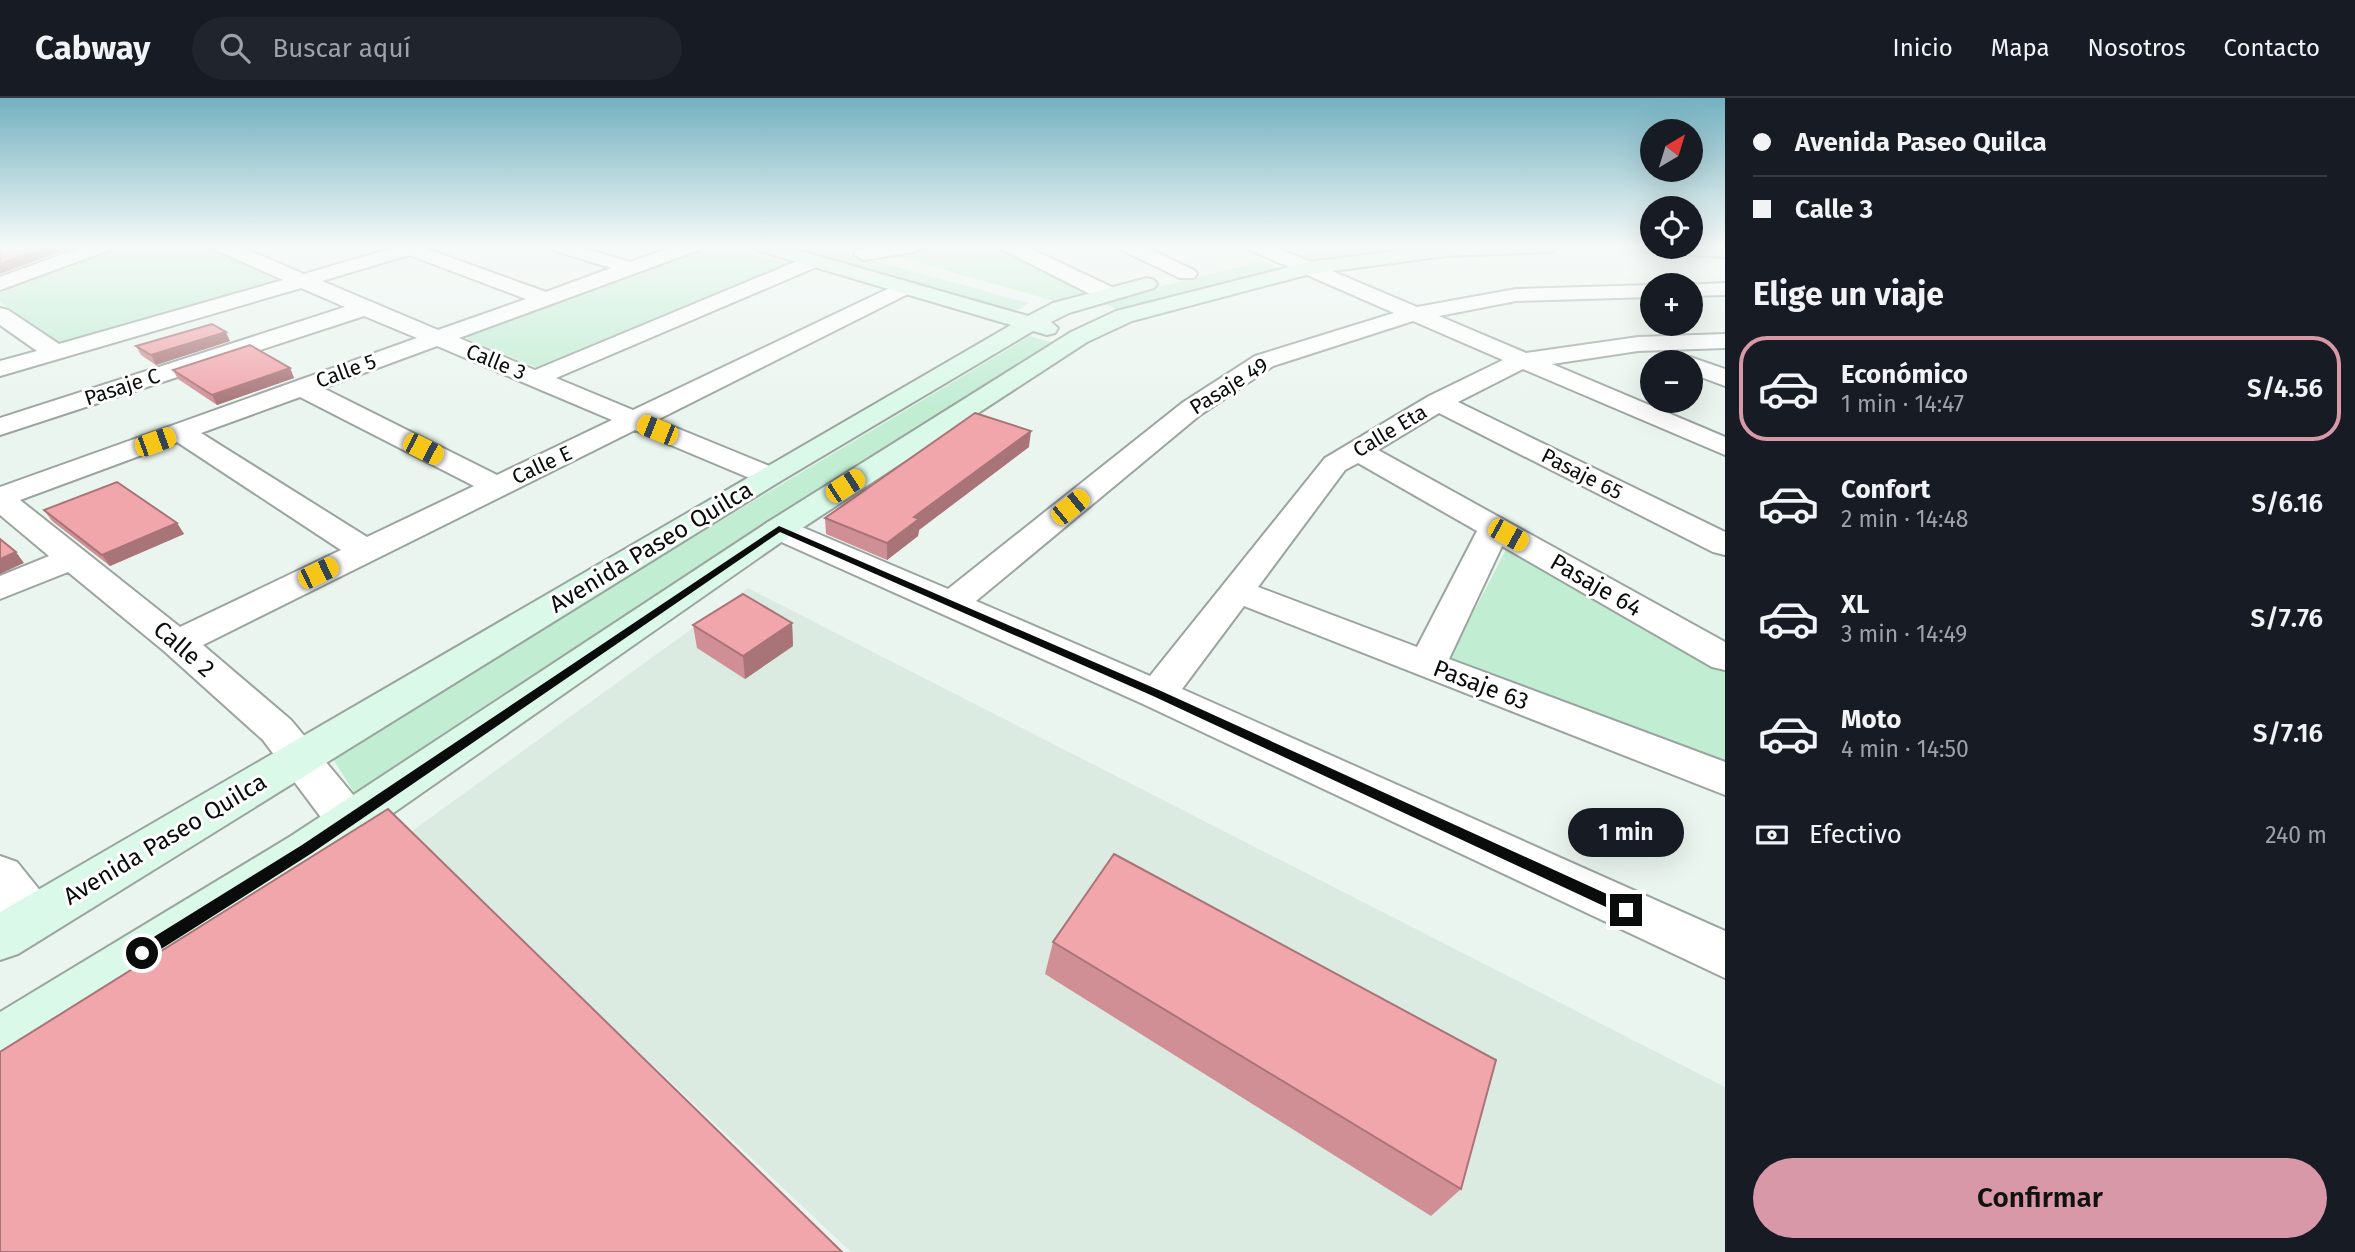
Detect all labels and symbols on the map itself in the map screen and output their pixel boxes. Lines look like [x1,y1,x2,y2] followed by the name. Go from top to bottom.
[1640,119,1703,182] north arrow
[462,338,530,386] street label: Calle 3
[312,348,380,394] street label: Calle 5
[1185,352,1273,420] street label: Pasaje 49
[81,363,163,411] street label: Pasaje C
[1348,399,1432,463] street label: Calle Eta
[634,412,681,448] car
[132,425,179,459] car
[400,430,447,468] car
[508,440,576,490] street label: Calle E
[1537,443,1627,505] street label: Pasaje 65
[822,466,869,506] car
[544,475,758,619] street label: Avenida Paseo Quilca
[1048,486,1093,528] car
[1485,516,1532,554] car
[1545,548,1647,622] street label: Pasaje 64
[295,554,342,592] car
[148,615,220,683] street label: Calle 2
[1429,654,1533,716] street label: Pasaje 63
[58,767,272,911] street label: Avenida Paseo Quilca
[1568,808,1684,858] callout: 1 min
[1610,894,1642,926] route end
[126,937,158,969] route start

